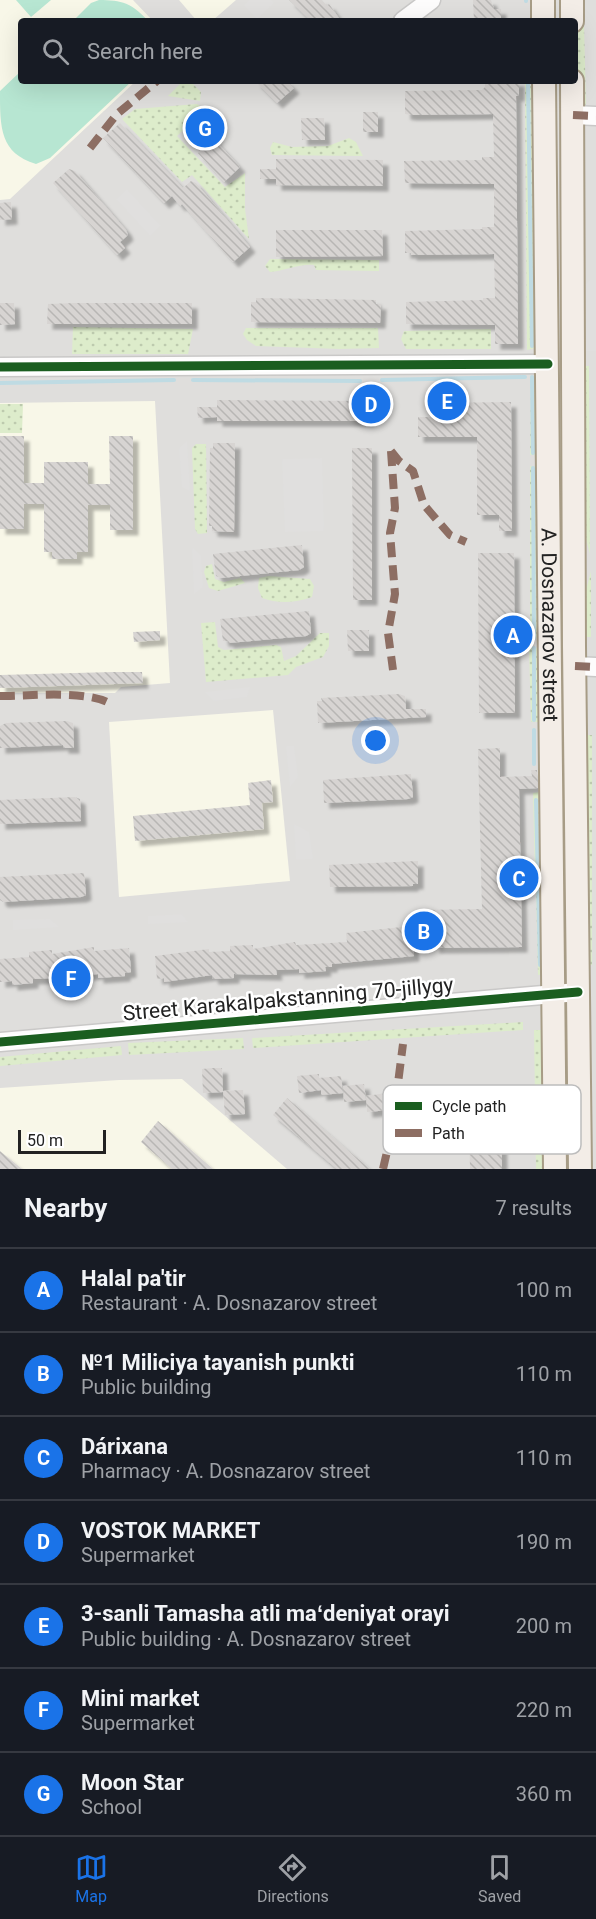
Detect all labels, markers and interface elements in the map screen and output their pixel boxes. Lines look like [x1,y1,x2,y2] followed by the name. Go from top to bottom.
[18,18,578,84] search box
[39,35,72,68] icon: search
[87,39,203,64] text: Search here
[186,106,224,150] pin: G
[428,378,466,424] pin: E
[352,382,391,426] pin: D
[537,528,562,722] street label: A. Dosnazarov street
[494,612,532,658] pin: A
[361,726,390,755] your location
[500,856,538,900] pin: C
[404,908,444,954] pin: B
[52,956,90,1000] pin: F
[122,973,454,1025] street label: Street Karakalpakstanning 70-jillygy
[383,1085,581,1154] legend
[432,1097,506,1116] text: Cycle path
[432,1124,465,1143] text: Path
[18,1127,106,1154] scale bar
[27,1131,63,1150] text: 50 m
[24,1193,107,1223] text: Nearby
[496,1196,572,1220] text: 7 results
[81,1266,186,1291] text: Halal pa'tir
[37,1278,50,1302] text: A
[516,1278,572,1302] text: 100 m
[81,1291,377,1315] text: Restaurant · A. Dosnazarov street
[81,1350,355,1375] text: №1 Miliciya tayanish punkti
[37,1362,50,1386] text: B
[516,1362,572,1386] text: 110 m
[81,1375,211,1399] text: Public building
[81,1434,168,1459] text: Dárixana
[37,1446,50,1470] text: C
[516,1446,572,1470] text: 110 m
[81,1459,370,1483] text: Pharmacy · A. Dosnazarov street
[81,1518,260,1543] text: VOSTOK MARKET
[37,1530,50,1554] text: D
[516,1530,572,1554] text: 190 m
[81,1543,195,1567] text: Supermarket
[81,1601,450,1626] text: 3-sanli Tamasha atli maʻdeniyat orayi
[38,1614,49,1638] text: E
[516,1614,572,1638] text: 200 m
[81,1627,411,1651] text: Public building · A. Dosnazarov street
[81,1686,199,1711] text: Mini market
[38,1698,49,1722] text: F
[516,1698,572,1722] text: 220 m
[81,1711,195,1735] text: Supermarket
[81,1770,184,1795] text: Moon Star
[37,1782,50,1806] text: G
[516,1782,572,1806] text: 360 m
[81,1795,142,1819] text: School
[75,1851,108,1906] tab: Map
[257,1851,329,1906] tab: Directions
[478,1851,521,1906] tab: Saved

